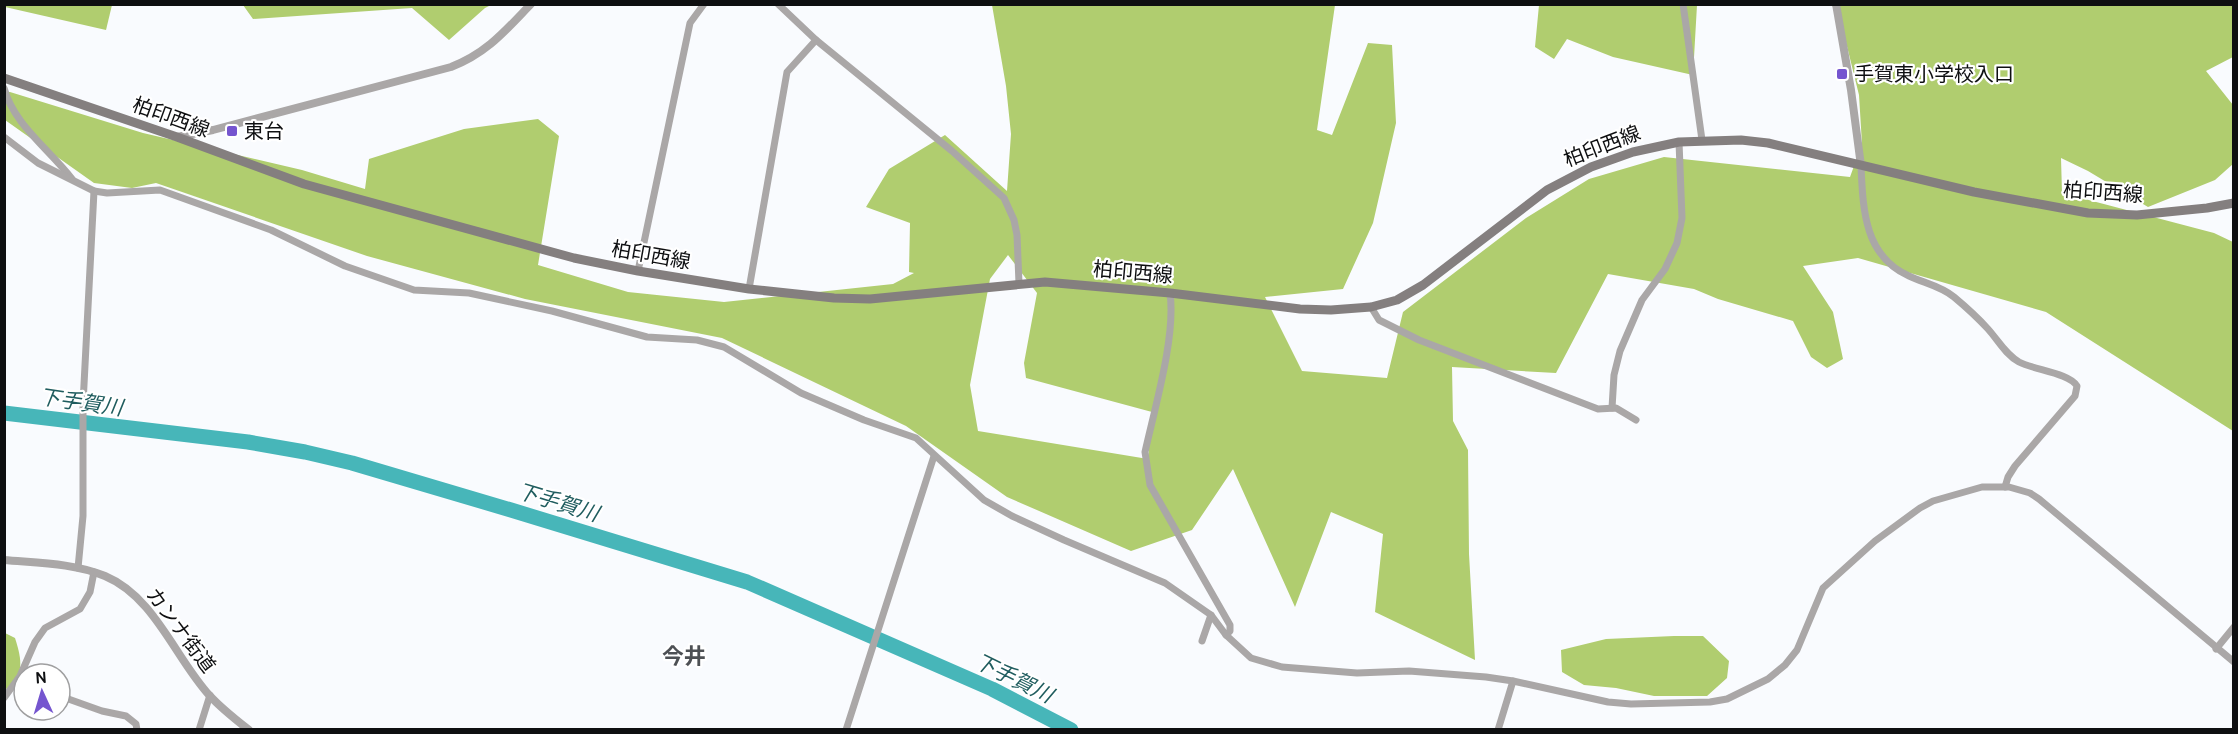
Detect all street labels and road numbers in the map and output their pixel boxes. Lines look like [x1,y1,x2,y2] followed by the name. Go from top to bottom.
[129,92,213,142] street label: 柏印西線
[1560,120,1644,172] street label: 柏印西線
[2062,177,2144,207] street label: 柏印西線
[610,236,692,274] street label: 柏印西線
[1092,257,1174,287] street label: 柏印西線
[141,583,221,677] street label: カンナ街道

